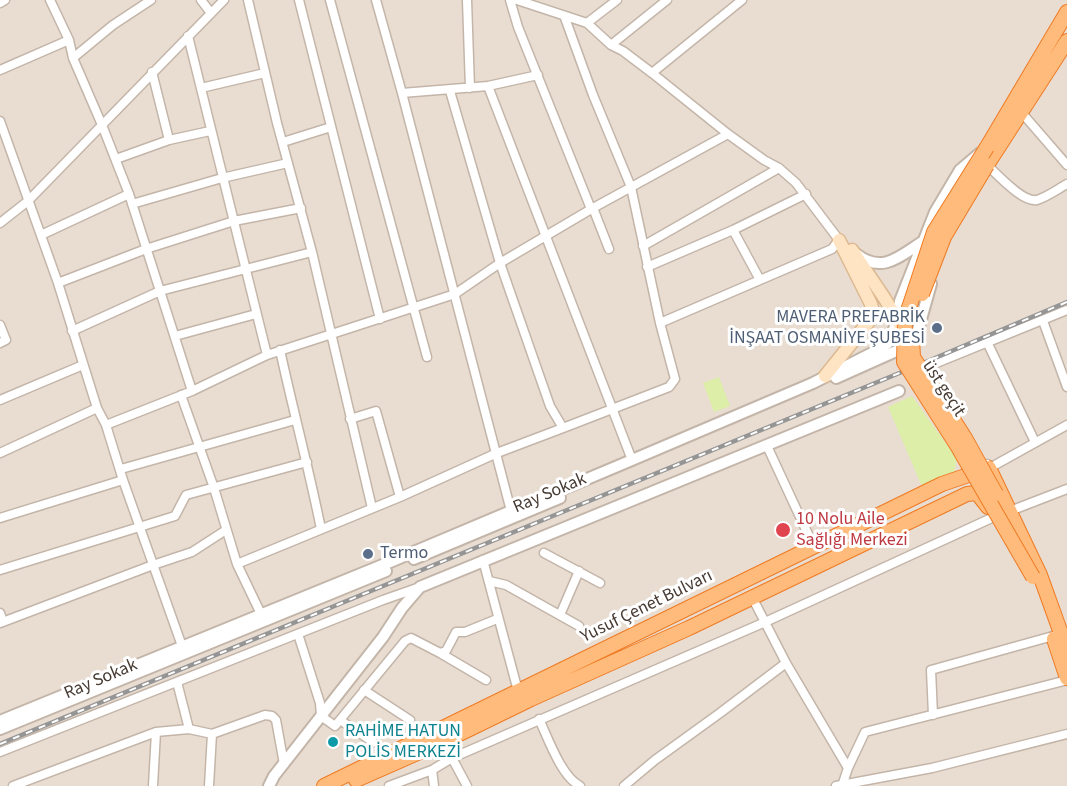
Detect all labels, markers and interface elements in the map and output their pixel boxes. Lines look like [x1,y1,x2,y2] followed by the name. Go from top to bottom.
[729,307,925,350] place label: MAVERA PREFABRİK İNŞAAT OSMANİYE ŞUBESİ
[930,321,944,335] marker: MAVERA PREFABRİK İNŞAAT OSMANİYE ŞUBESİ
[917,357,969,421] street label: üst geçit
[510,469,590,519] street label: Ray Sokak
[796,509,908,552] place label: 10 Nolu Aile Sağlığı Merkezi
[774,521,792,539] marker: 10 Nolu Aile Sağlığı Merkezi
[380,543,428,565] place label: Termo
[361,547,375,561] marker: Termo
[577,566,717,648] street label: Yusuf Çenet Bulvarı
[61,655,141,705] street label: Ray Sokak
[345,721,461,764] place label: RAHİME HATUN POLİS MERKEZİ
[326,735,340,749] marker: RAHİME HATUN POLİS MERKEZİ

